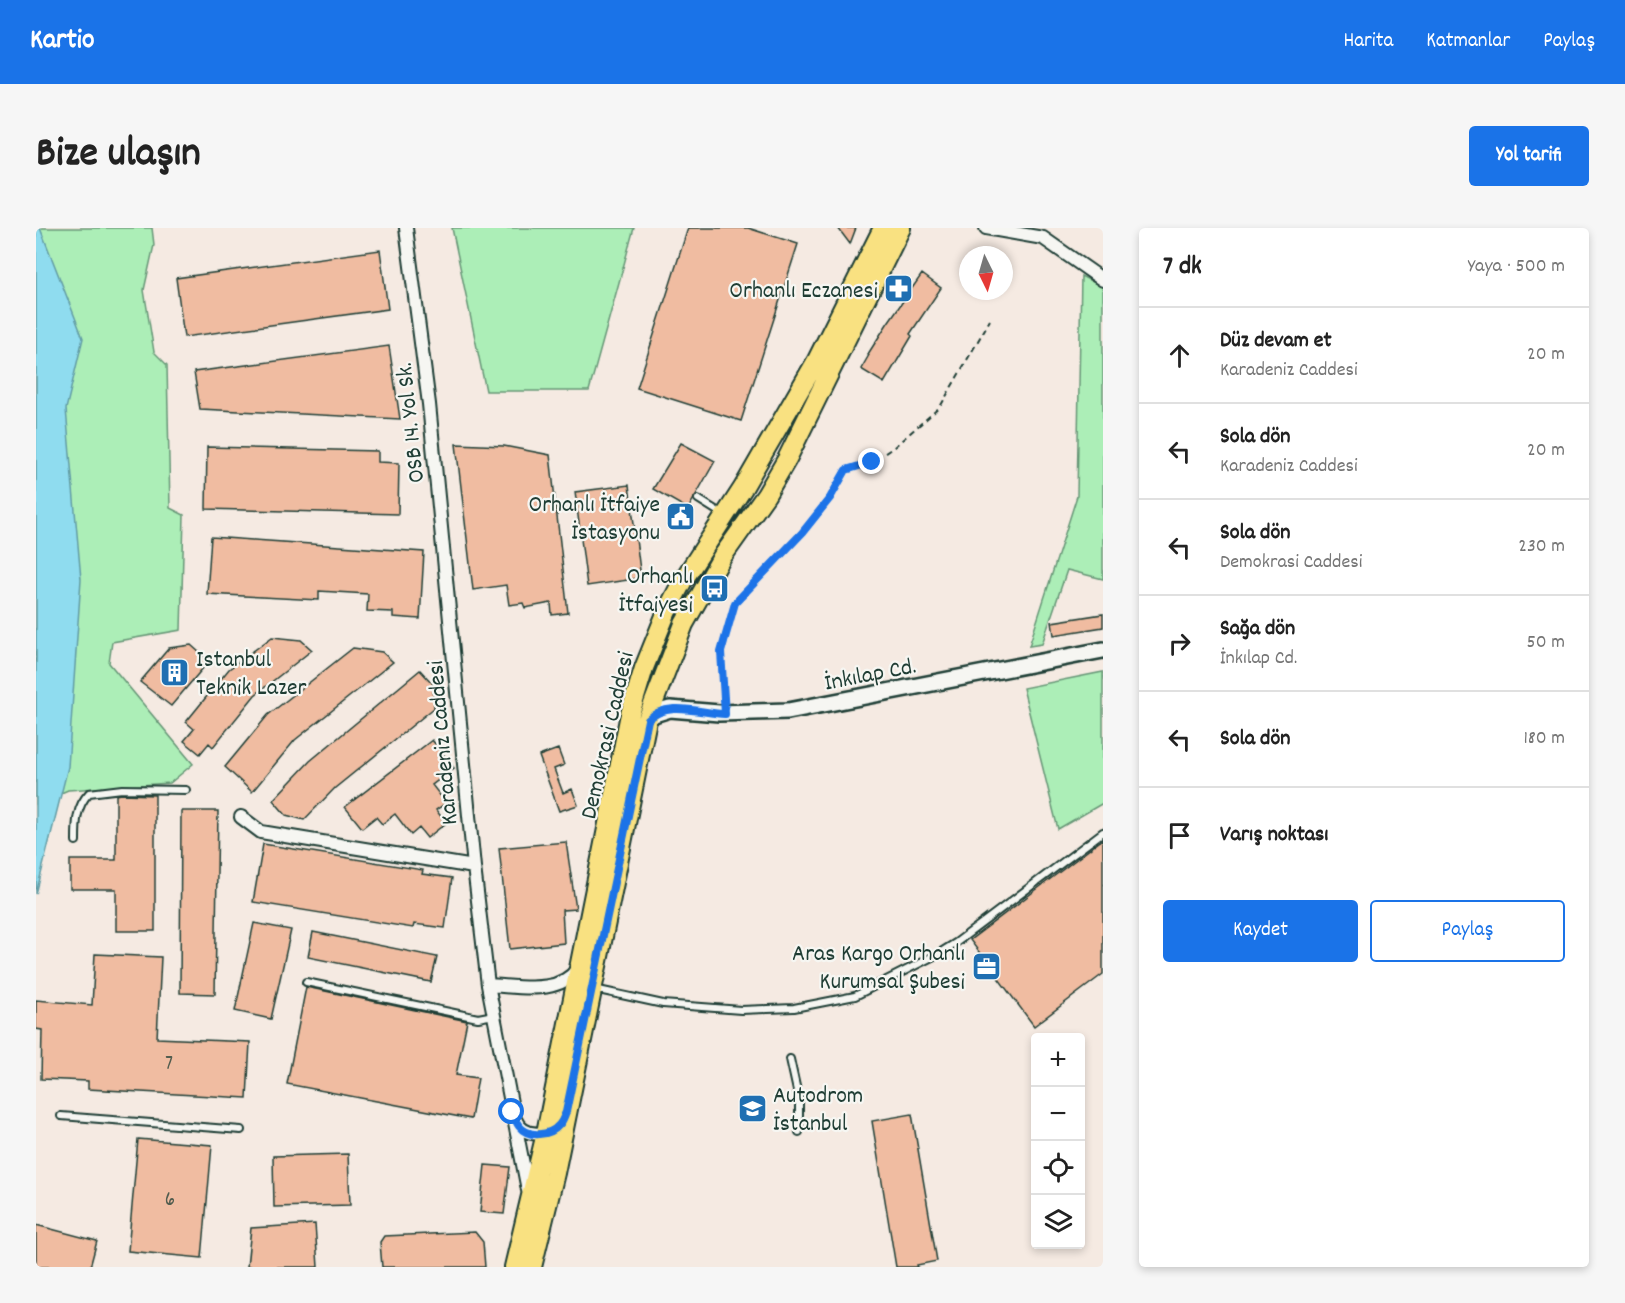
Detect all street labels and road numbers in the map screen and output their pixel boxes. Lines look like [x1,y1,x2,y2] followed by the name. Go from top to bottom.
[389,361,435,485] street label: OSB 14. Yol Sk.
[573,649,645,823] street label: Demokrasi Caddesi
[822,650,919,701] street label: İnkılap Cd.
[420,659,468,826] street label: Karadeniz Caddesi

